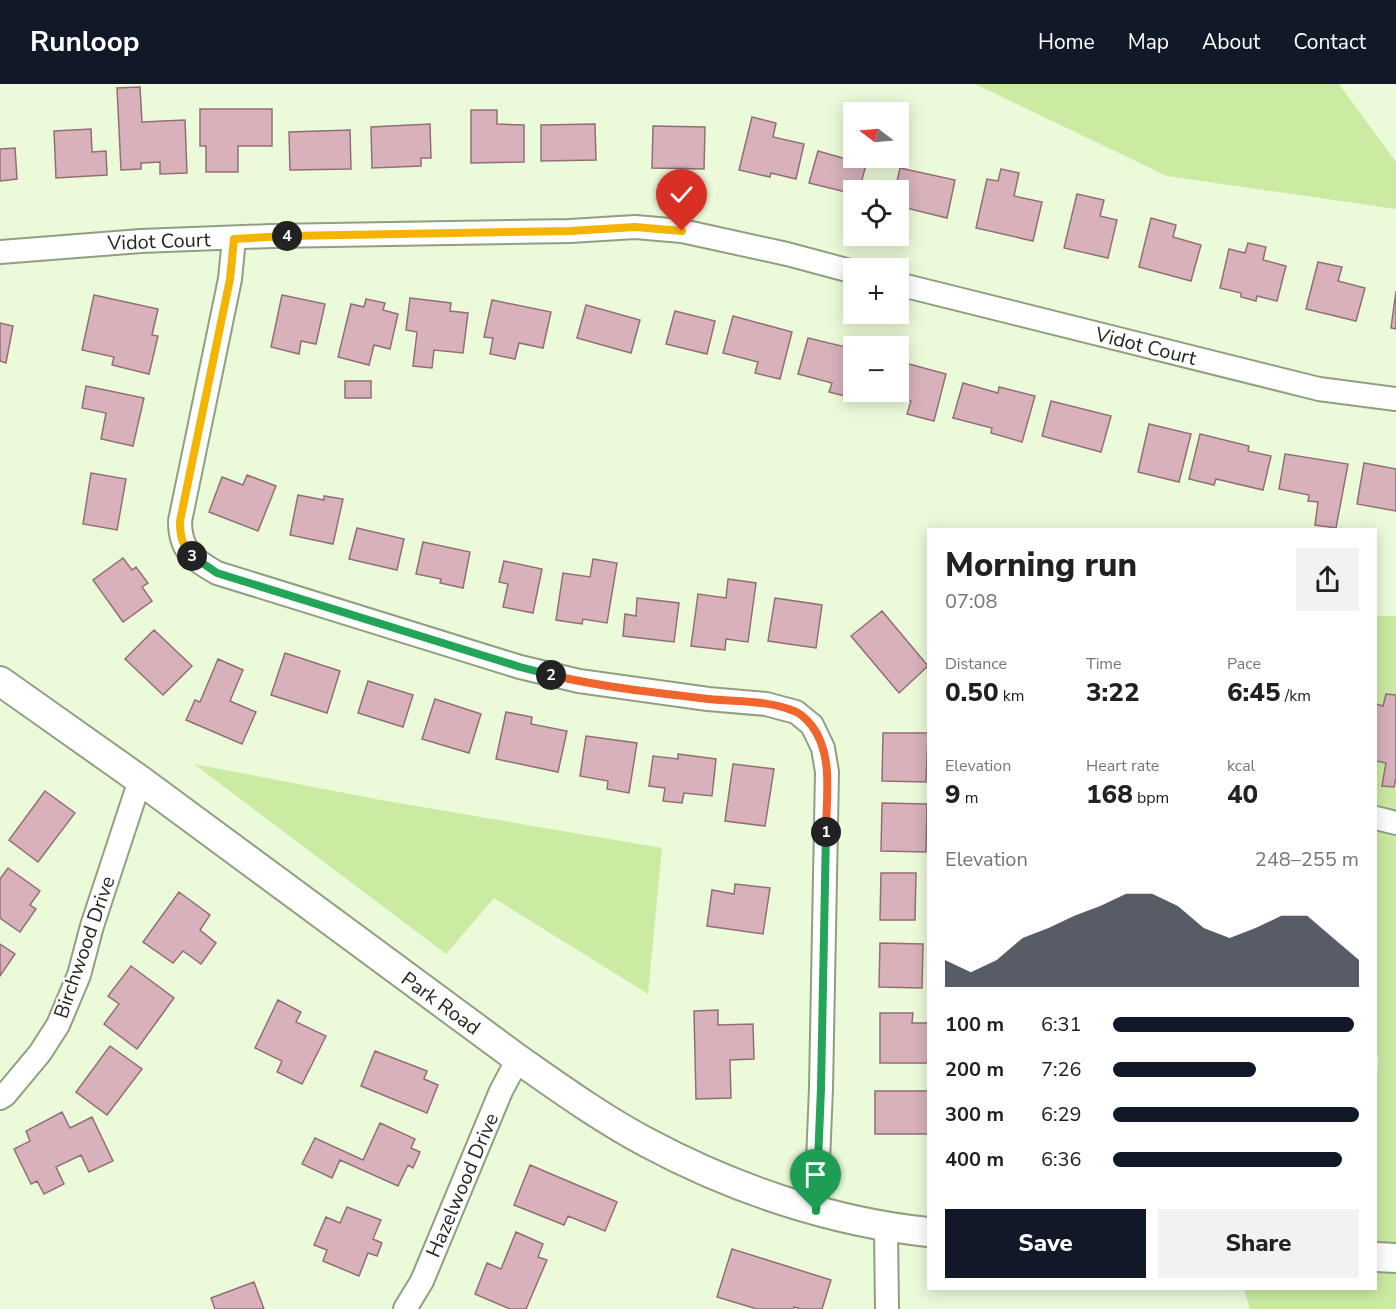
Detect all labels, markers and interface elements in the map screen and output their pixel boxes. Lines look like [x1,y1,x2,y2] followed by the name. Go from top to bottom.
[30,23,140,61] text: Runloop
[1038,28,1095,56] text: Home
[1128,28,1169,56] text: Map
[1202,28,1260,56] text: About
[1293,28,1366,56] text: Contact
[843,102,909,168] north arrow
[843,102,909,402] map controls
[656,169,707,231] pin
[665,178,698,211] icon: check
[843,180,909,246] button: locate
[272,221,302,251] pin: 4
[282,225,292,247] text: 4
[106,226,212,257] street label: Vidot Court
[843,258,909,324] button: +
[1092,321,1200,372] street label: Vidot Court
[843,336,909,402] button: −
[177,541,207,571] pin: 3
[945,543,1137,588] text: Morning run
[187,545,197,567] text: 3
[1296,548,1359,611] button: share
[945,588,998,615] text: 07:08
[945,653,1007,675] text: Distance
[1086,653,1122,675] text: Time
[1227,653,1261,675] text: Pace
[536,660,566,690] pin: 2
[546,664,556,686] text: 2
[945,675,999,710] text: 0.50
[1086,675,1140,710] text: 3:22
[1227,675,1281,710] text: 6:45
[999,685,1024,707] text: km
[1281,685,1311,707] text: /km
[945,755,1011,777] text: Elevation
[1086,755,1159,777] text: Heart rate
[1227,755,1255,777] text: kcal
[945,777,961,812] text: 9
[1086,777,1133,812] text: 168
[1227,777,1258,812] text: 40
[961,787,978,809] text: m
[1133,787,1169,809] text: bpm
[811,817,841,847] pin: 1
[821,821,831,843] text: 1
[945,846,1028,873] text: Elevation
[1255,846,1359,873] text: 248–255 m
[47,872,121,1022] street label: Birchwood Drive
[396,966,486,1041] street label: Park Road
[945,1011,1004,1038] text: 100 m
[1041,1011,1082,1038] text: 6:31
[945,1056,1004,1083] text: 200 m
[1041,1056,1082,1083] text: 7:26
[945,1101,1004,1128] text: 300 m
[1041,1101,1082,1128] text: 6:29
[420,1109,505,1262] street label: Hazelwood Drive
[945,1146,1004,1173] text: 400 m
[1041,1146,1082,1173] text: 6:36
[790,1149,841,1211] pin
[799,1158,832,1191] icon: arrive
[945,1209,1146,1278] button: Save
[1158,1209,1359,1278] button: Share

